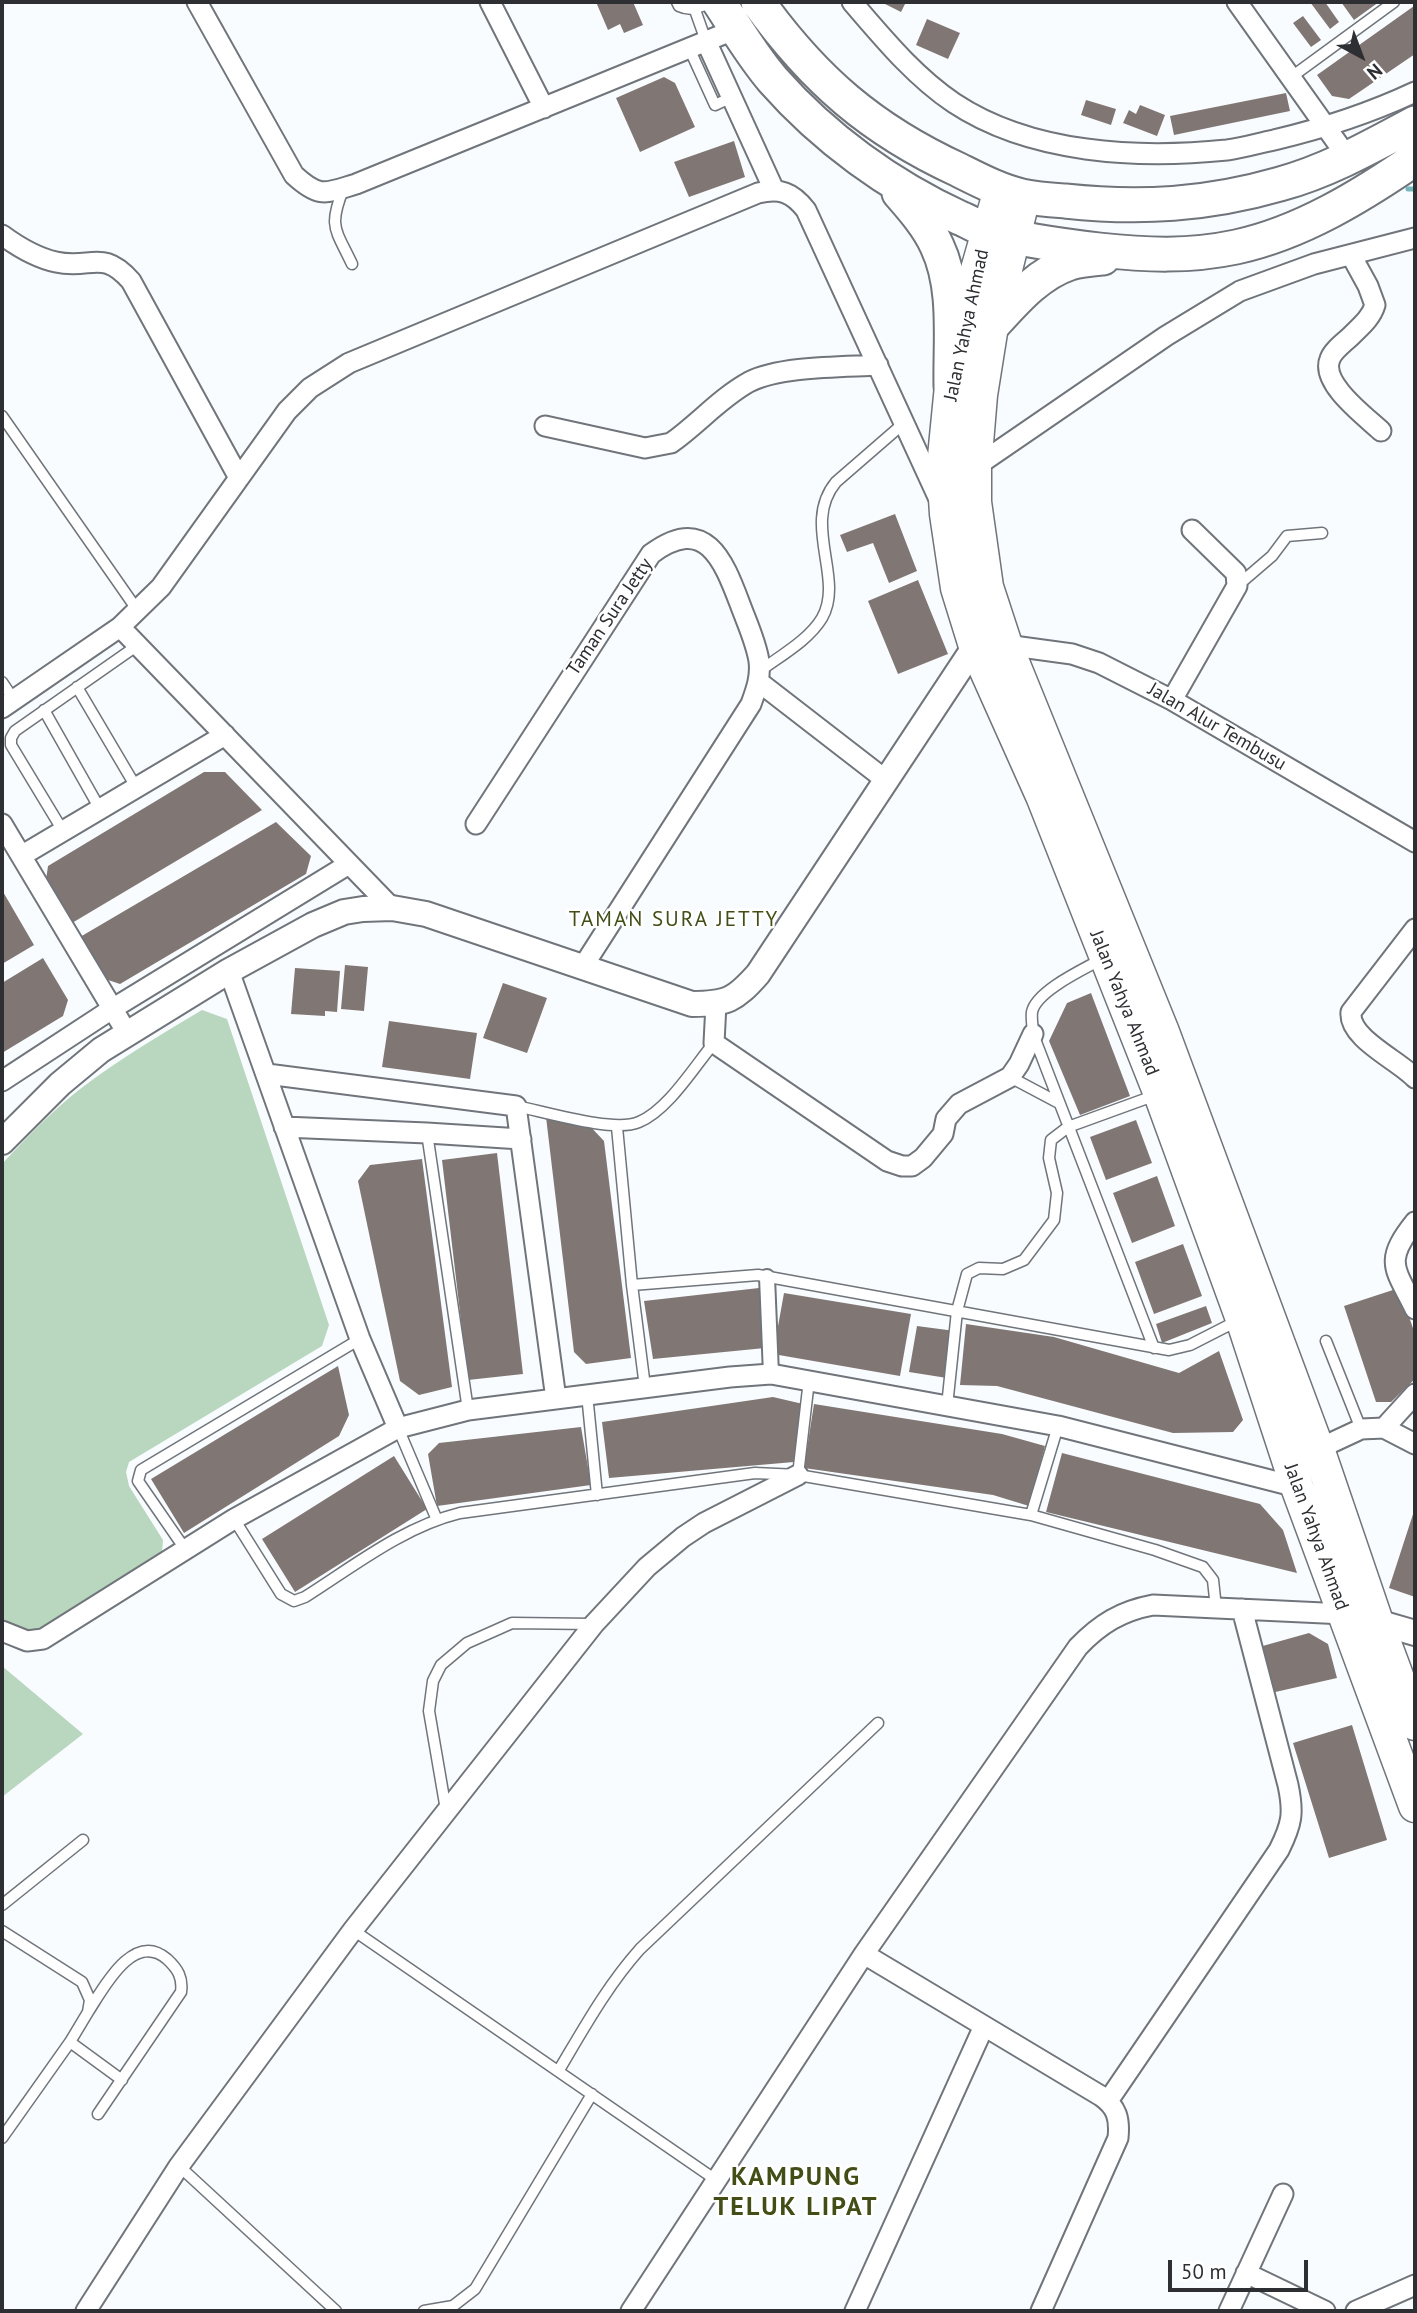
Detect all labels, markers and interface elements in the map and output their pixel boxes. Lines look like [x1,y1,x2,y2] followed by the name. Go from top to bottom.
[1326,21,1396,91] north arrow
[1362,59,1387,85] text: N
[940,247,994,403] street label: Jalan Yahya Ahmad
[562,554,658,680] street label: Taman Sura Jetty
[1144,678,1290,776] street label: Jalan Alur Tembusu
[571,907,777,933] district label: TAMAN SURA JETTY
[1085,927,1163,1079] street label: Jalan Yahya Ahmad
[1279,1461,1353,1613] street label: Jalan Yahya Ahmad
[715,2162,877,2224] district label: KAMPUNG TELUK LIPAT
[1172,2246,1312,2290] scale bar
[1181,2258,1227,2285] text: 50 m

